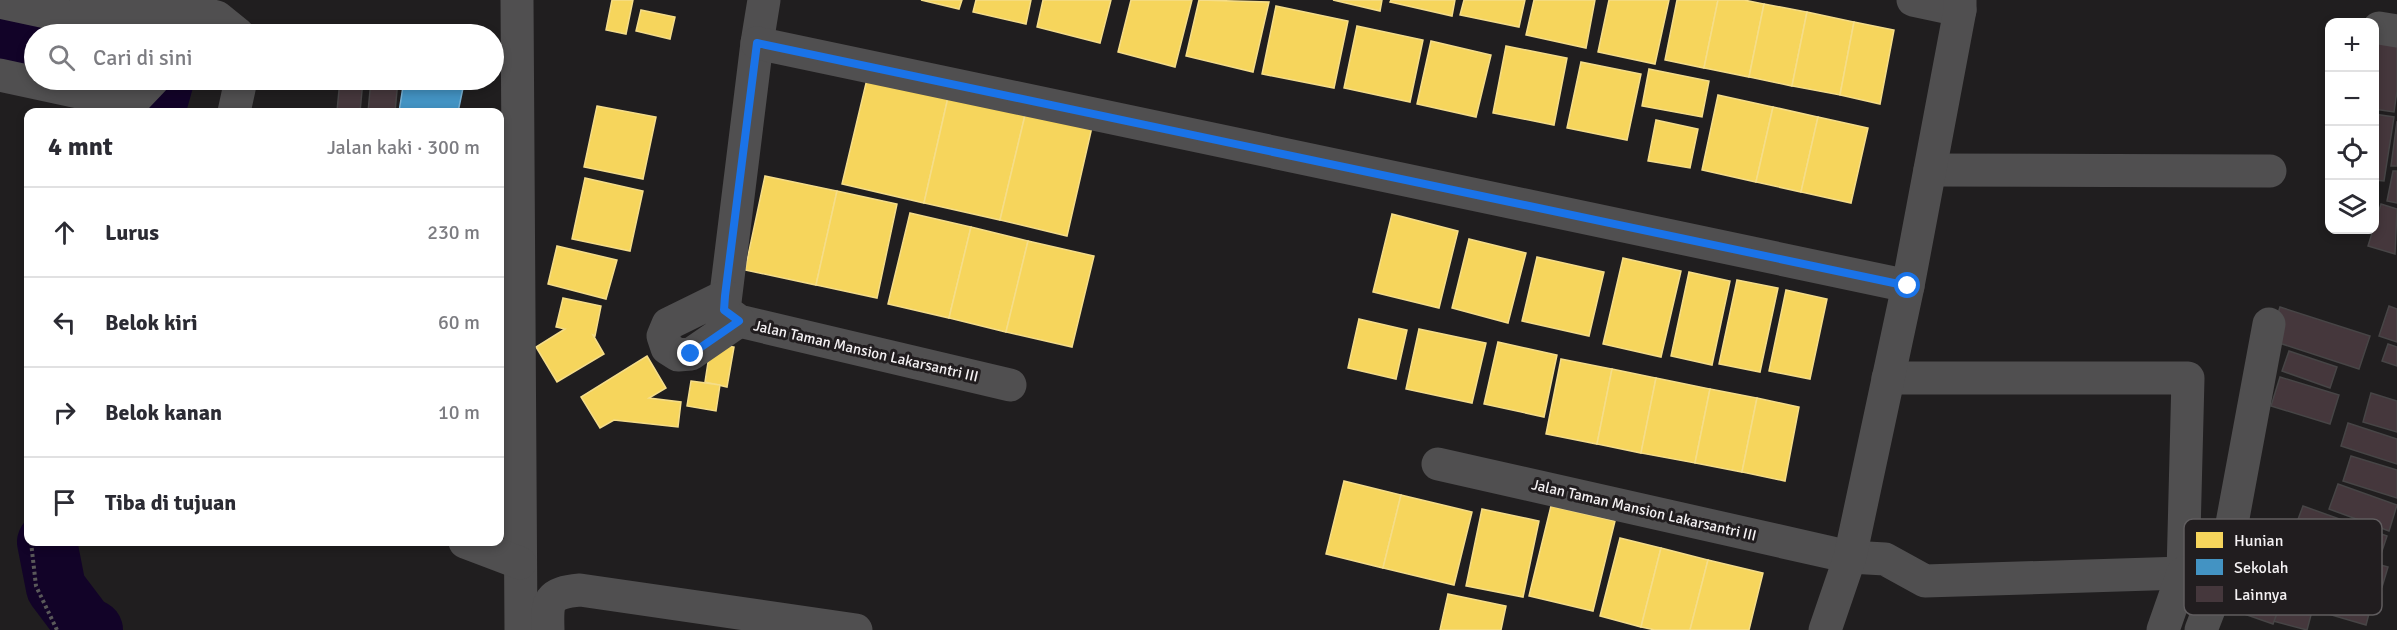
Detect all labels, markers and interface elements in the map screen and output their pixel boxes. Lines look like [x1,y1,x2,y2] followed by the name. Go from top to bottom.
[2325,18,2379,234] map controls
[2325,18,2379,72] button: +
[24,24,504,90] search box
[45,41,78,74] icon: search
[93,44,193,71] text: Cari di sini
[2325,72,2379,126] button: −
[2325,126,2379,180] button: locate
[48,131,113,163] text: 4 mnt
[327,135,480,160] text: Jalan kaki · 300 m
[2325,180,2379,234] button: layers
[48,216,81,249] icon: ahead
[105,219,159,246] text: Lurus
[427,220,480,245] text: 230 m
[1894,272,1920,298] route start
[48,306,81,339] icon: left
[105,309,198,336] text: Belok kiri
[438,310,480,335] text: 60 m
[752,316,980,386] street label: Jalan Taman Mansion Lakarsantri III
[677,340,703,366] route end
[48,396,81,429] icon: right
[105,399,222,426] text: Belok kanan
[438,400,480,425] text: 10 m
[1530,475,1758,545] street label: Jalan Taman Mansion Lakarsantri III
[48,486,81,519] icon: arrive
[105,489,236,516] text: Tiba di tujuan
[2184,519,2382,615] legend
[2234,531,2283,551] text: Hunian
[2234,558,2288,578] text: Sekolah
[2234,585,2287,605] text: Lainnya

